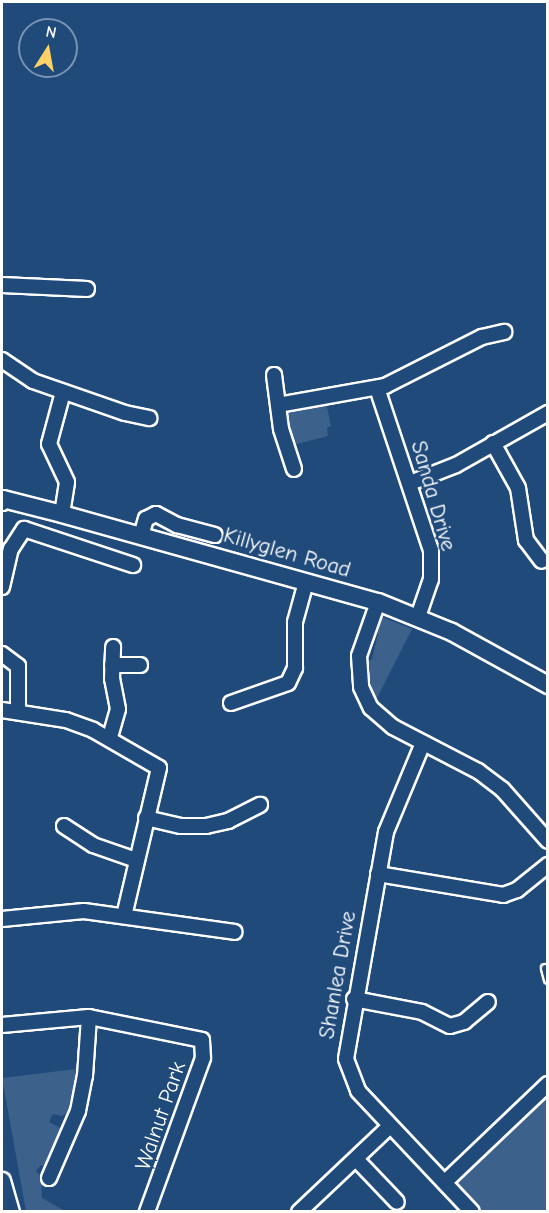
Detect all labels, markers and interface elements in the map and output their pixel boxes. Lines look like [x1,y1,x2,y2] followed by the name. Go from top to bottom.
[18,18,78,78] north arrow
[44,22,58,42] text: N
[405,438,461,554] street label: Sanda Drive
[220,522,354,584] street label: Killyglen Road
[314,909,362,1041] street label: Shanlea Drive
[130,1058,192,1174] street label: Walnut Park

